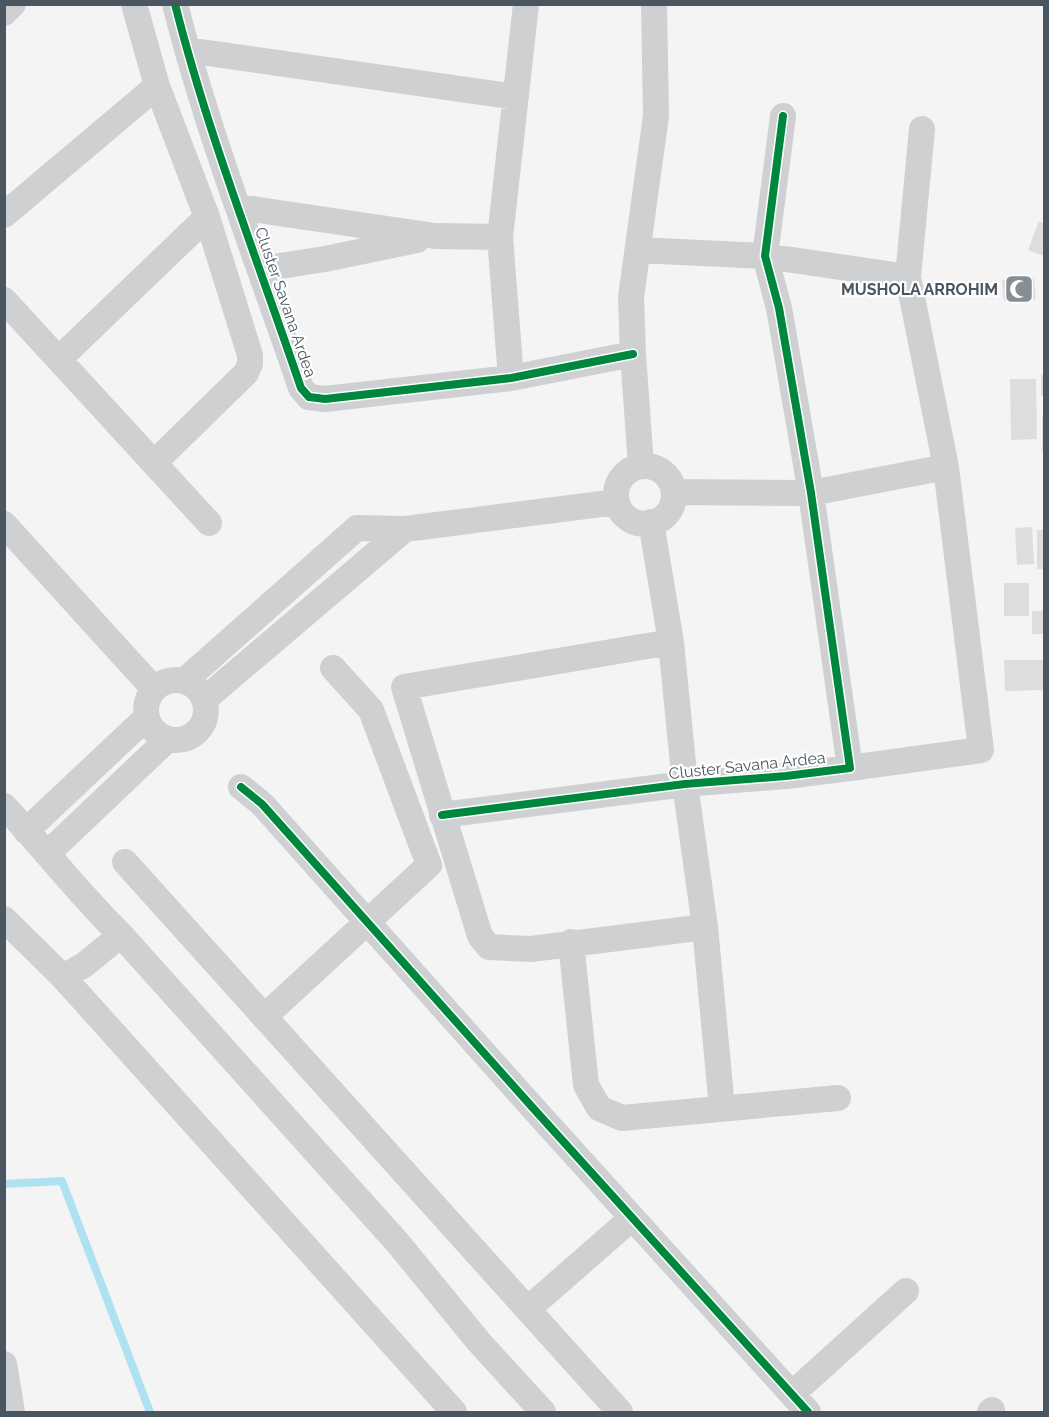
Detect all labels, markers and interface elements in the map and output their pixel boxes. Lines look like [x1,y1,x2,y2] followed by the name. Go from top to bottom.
[251,225,320,380] street label: Cluster Savana Ardea
[1003,273,1035,305] mosque icon: MUSHOLA ARROHIM
[841,280,998,299] place label: MUSHOLA ARROHIM
[668,748,826,783] street label: Cluster Savana Ardea

